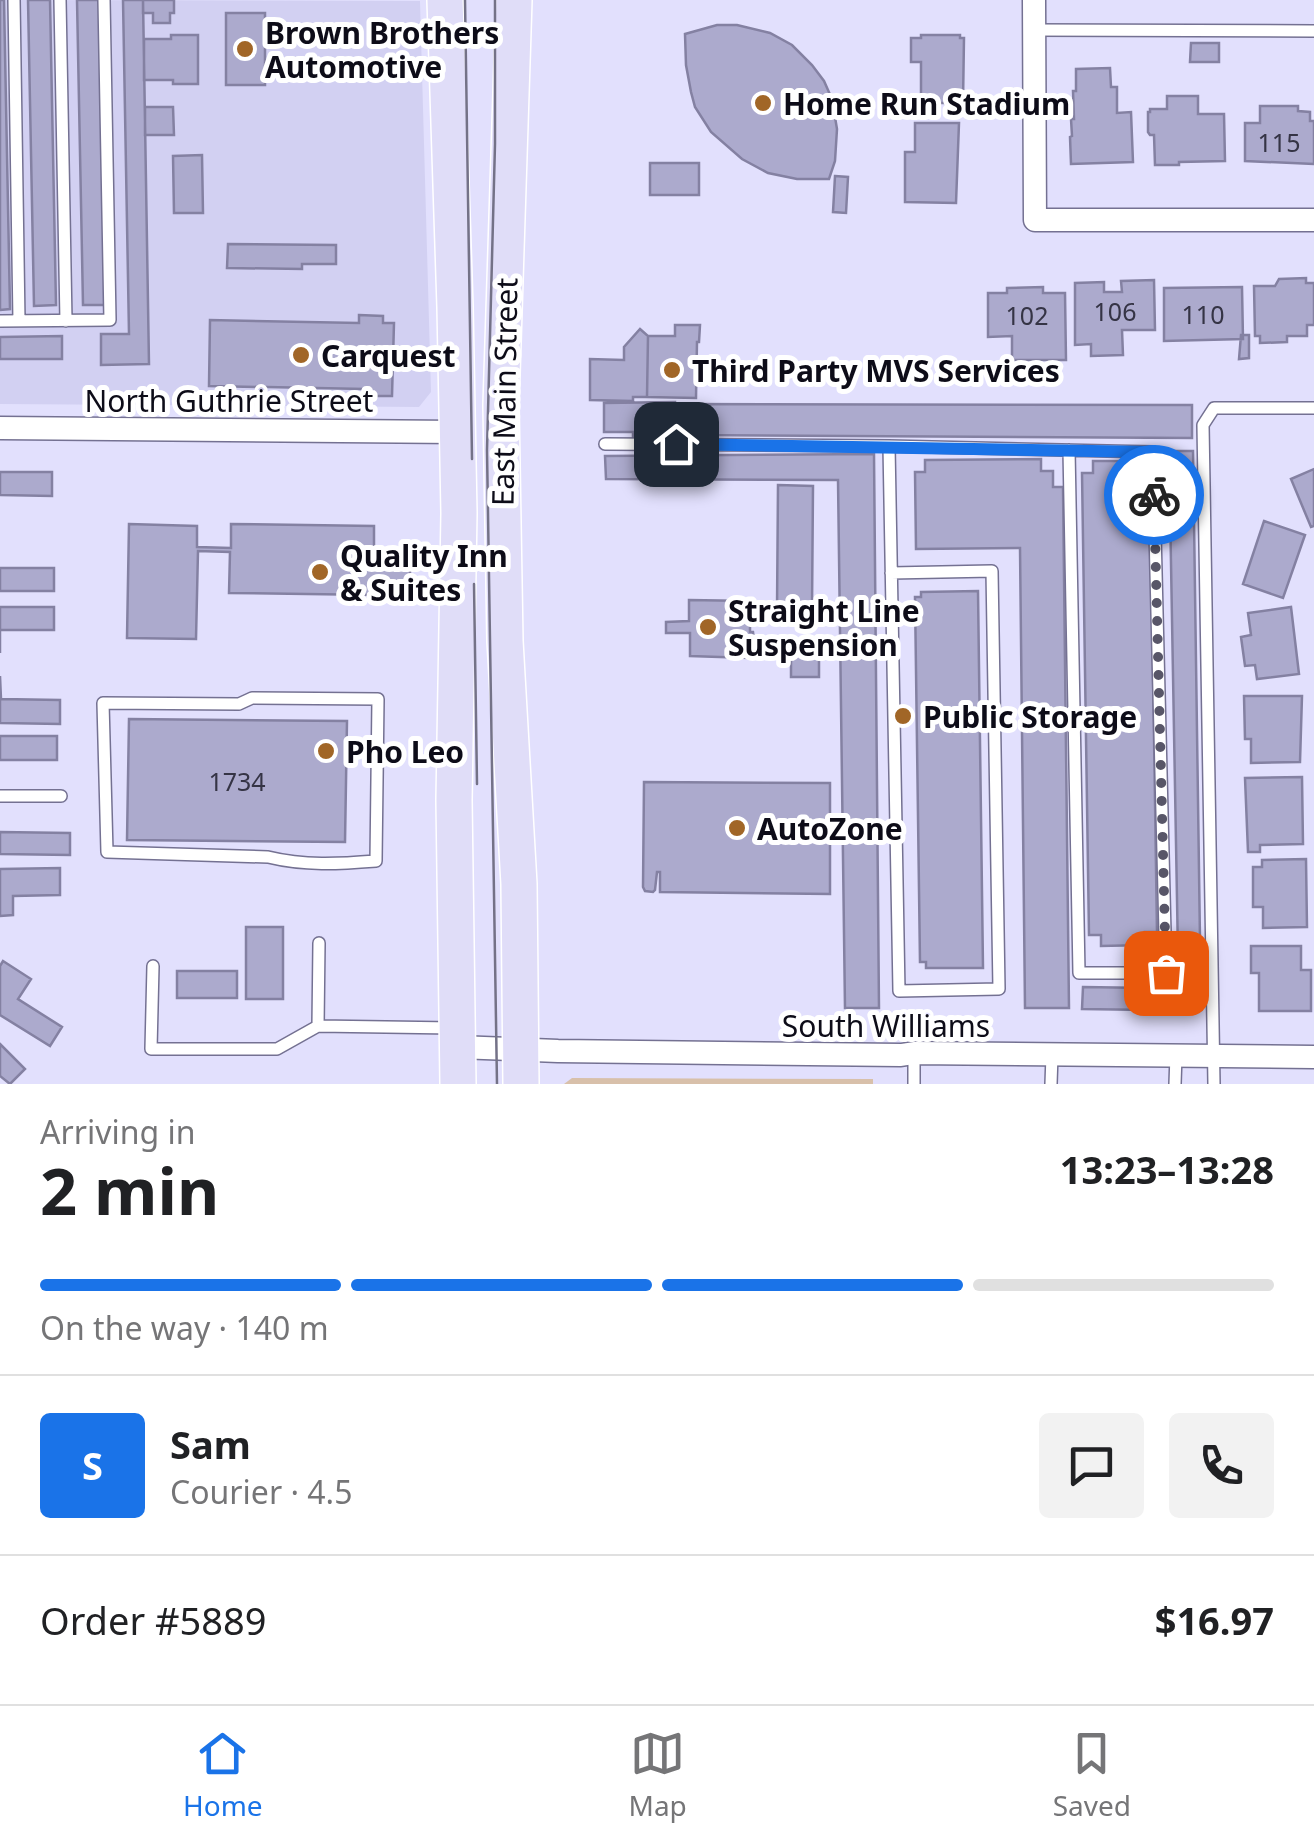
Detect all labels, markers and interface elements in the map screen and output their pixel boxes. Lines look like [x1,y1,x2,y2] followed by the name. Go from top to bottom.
[265,12,499,87] place label: Brown Brothers Automotive
[234,38,256,60] marker: Brown Brothers Automotive
[783,83,1070,124] place label: Home Run Stadium
[752,92,774,114] marker: Home Run Stadium
[1258,125,1300,159] house number: 115
[482,277,526,507] street label: East Main Street
[1094,294,1136,328] house number: 106
[1182,297,1224,331] house number: 110
[1006,298,1048,332] house number: 102
[321,335,456,376] place label: Carquest
[290,344,312,366] marker: Carquest
[692,350,1060,391] place label: Third Party MVS Services
[661,359,683,381] marker: Third Party MVS Services
[85,380,374,421] street label: North Guthrie Street
[634,402,719,487] pin
[649,417,704,472] icon: home
[1104,445,1204,545] courier
[1127,468,1182,523] icon: bike
[340,535,508,610] place label: Quality Inn & Suites
[309,561,331,583] marker: Quality Inn & Suites
[728,590,920,665] place label: Straight Line Suspension
[697,616,719,638] marker: Straight Line Suspension
[923,696,1137,737] place label: Public Storage
[892,705,914,727] marker: Public Storage
[346,731,464,772] place label: Pho Leo
[315,740,337,762] marker: Pho Leo
[208,764,266,798] house number: 1734
[757,808,903,849] place label: AutoZone
[726,817,748,839] marker: AutoZone
[1124,931,1209,1016] pin
[1139,946,1194,1001] icon: bag
[782,1005,990,1046] street label: South Williams
[40,1110,195,1153] text: Arriving in
[1060,1143,1274,1195] text: 13:23–13:28
[40,1146,219,1234] text: 2 min
[40,1306,329,1349] text: On the way · 140 m
[1039,1413,1144,1518] button: chat
[1169,1413,1274,1518] button: phone
[170,1418,251,1470] text: Sam
[82,1439,103,1491] text: S
[170,1470,353,1513] text: Courier · 4.5
[40,1594,266,1646] text: Order #5889
[1155,1594,1274,1646] text: $16.97
[183,1726,263,1824] tab: Home
[629,1726,687,1824] tab: Map
[1053,1726,1131,1824] tab: Saved

